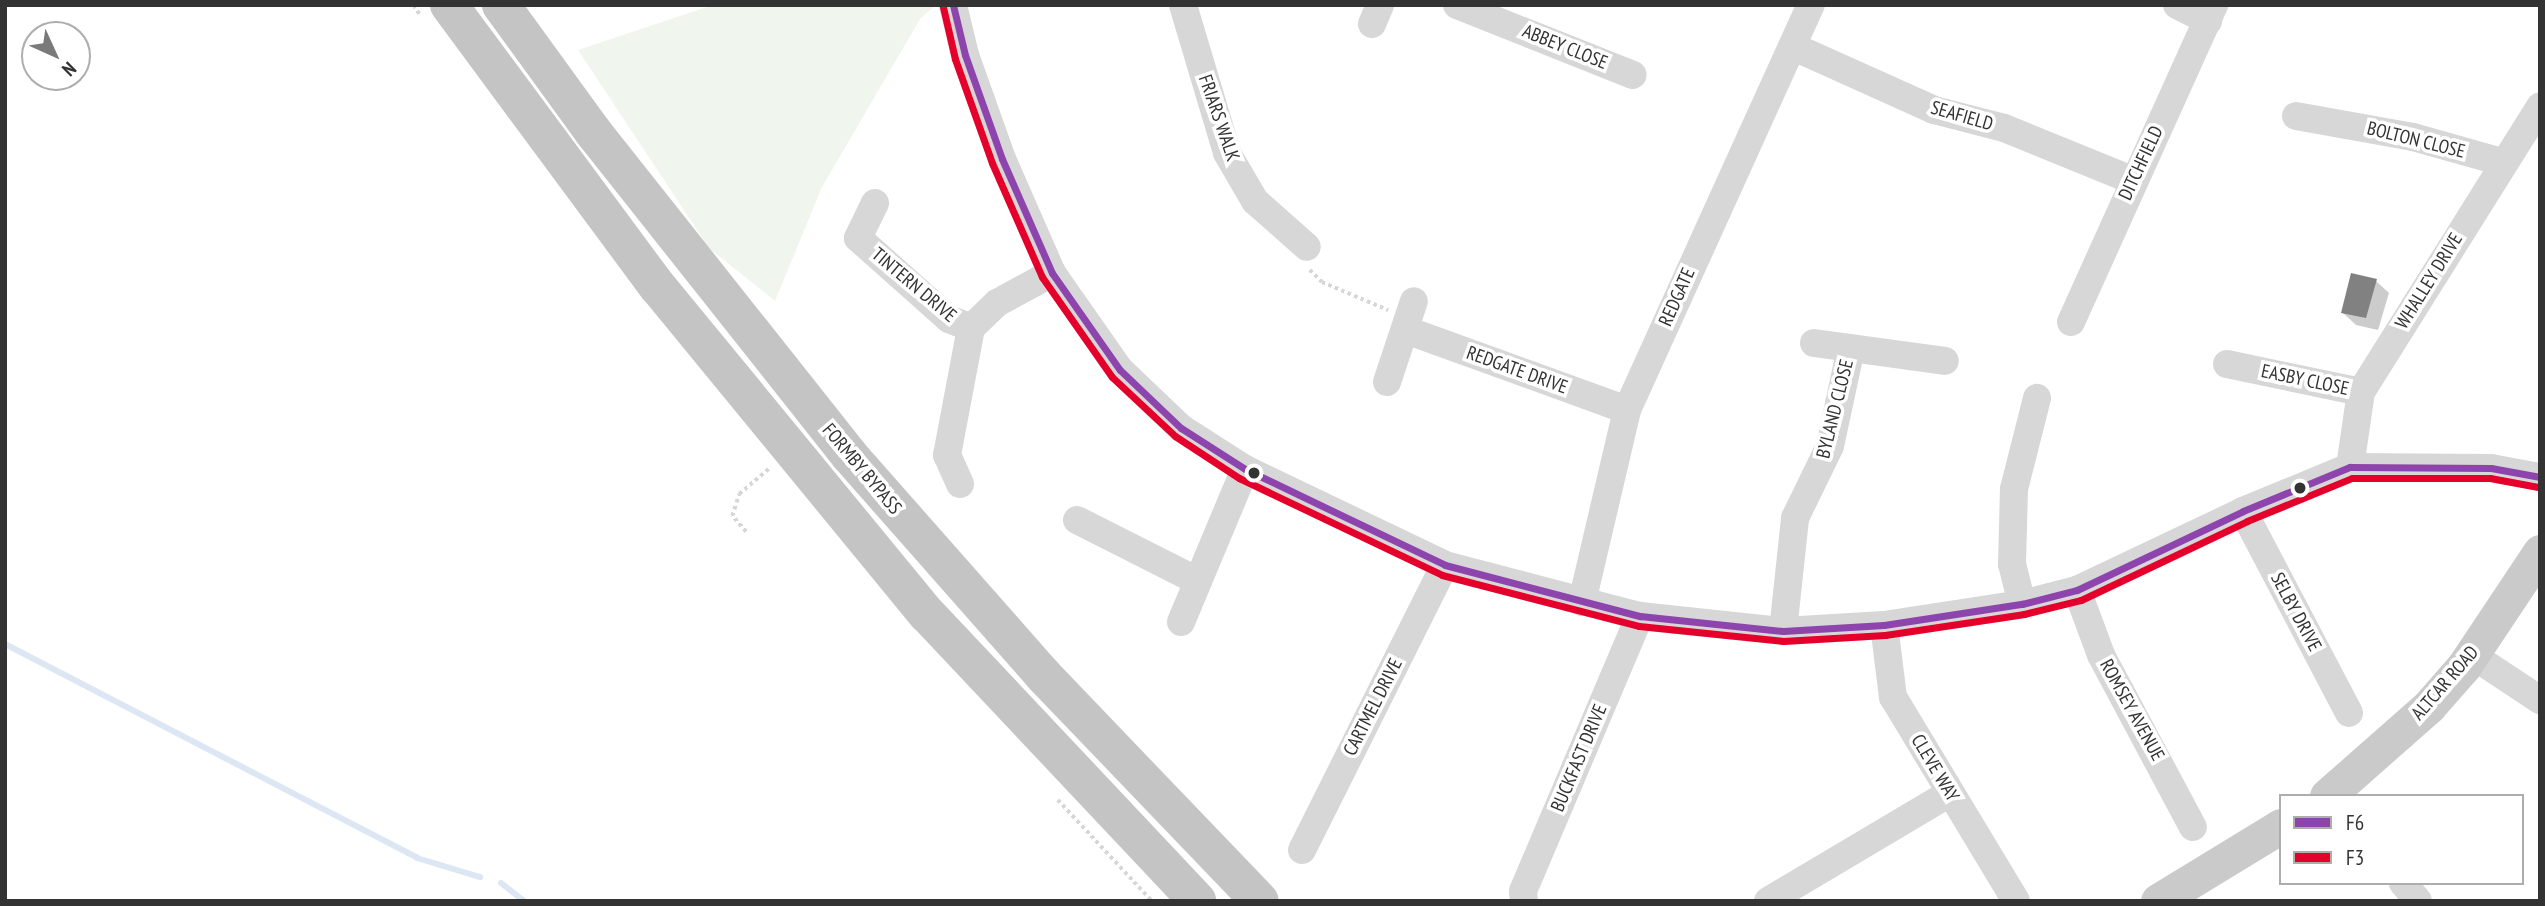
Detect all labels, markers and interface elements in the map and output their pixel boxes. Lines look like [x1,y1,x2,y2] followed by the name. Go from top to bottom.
[1519,20,1611,74] street label: ABBEY CLOSE
[21,21,91,91] north arrow
[57,57,82,82] text: N
[1194,72,1244,164] street label: FRIARS WALK
[1928,96,1996,136] street label: SEAFIELD
[2365,117,2467,163] street label: BOLTON CLOSE
[2114,122,2168,204] street label: DITCHFIELD
[2390,229,2468,333] street label: WHALLEY DRIVE
[867,243,961,327] street label: TINTERN DRIVE
[1654,264,1700,330] street label: REDGATE
[1463,341,1571,399] street label: REDGATE DRIVE
[1812,357,1858,461] street label: BYLAND CLOSE
[2259,360,2351,400] street label: EASBY CLOSE
[817,419,907,519] street label: FORMBY BYPASS
[1247,466,1261,480] unlabelled marker
[2293,481,2307,495] unlabelled marker
[2266,569,2326,655] street label: SELBY DRIVE
[2407,641,2483,725] street label: ALTCAR ROAD
[1339,654,1407,760] street label: CARTMEL DRIVE
[2095,655,2169,765] street label: ROMSEY AVENUE
[1546,701,1612,815] street label: BUCKFAST DRIVE
[1906,730,1964,806] street label: CLEVE WAY
[2279,794,2524,885] legend
[2346,809,2364,836] text: F6
[2346,844,2364,871] text: F3

